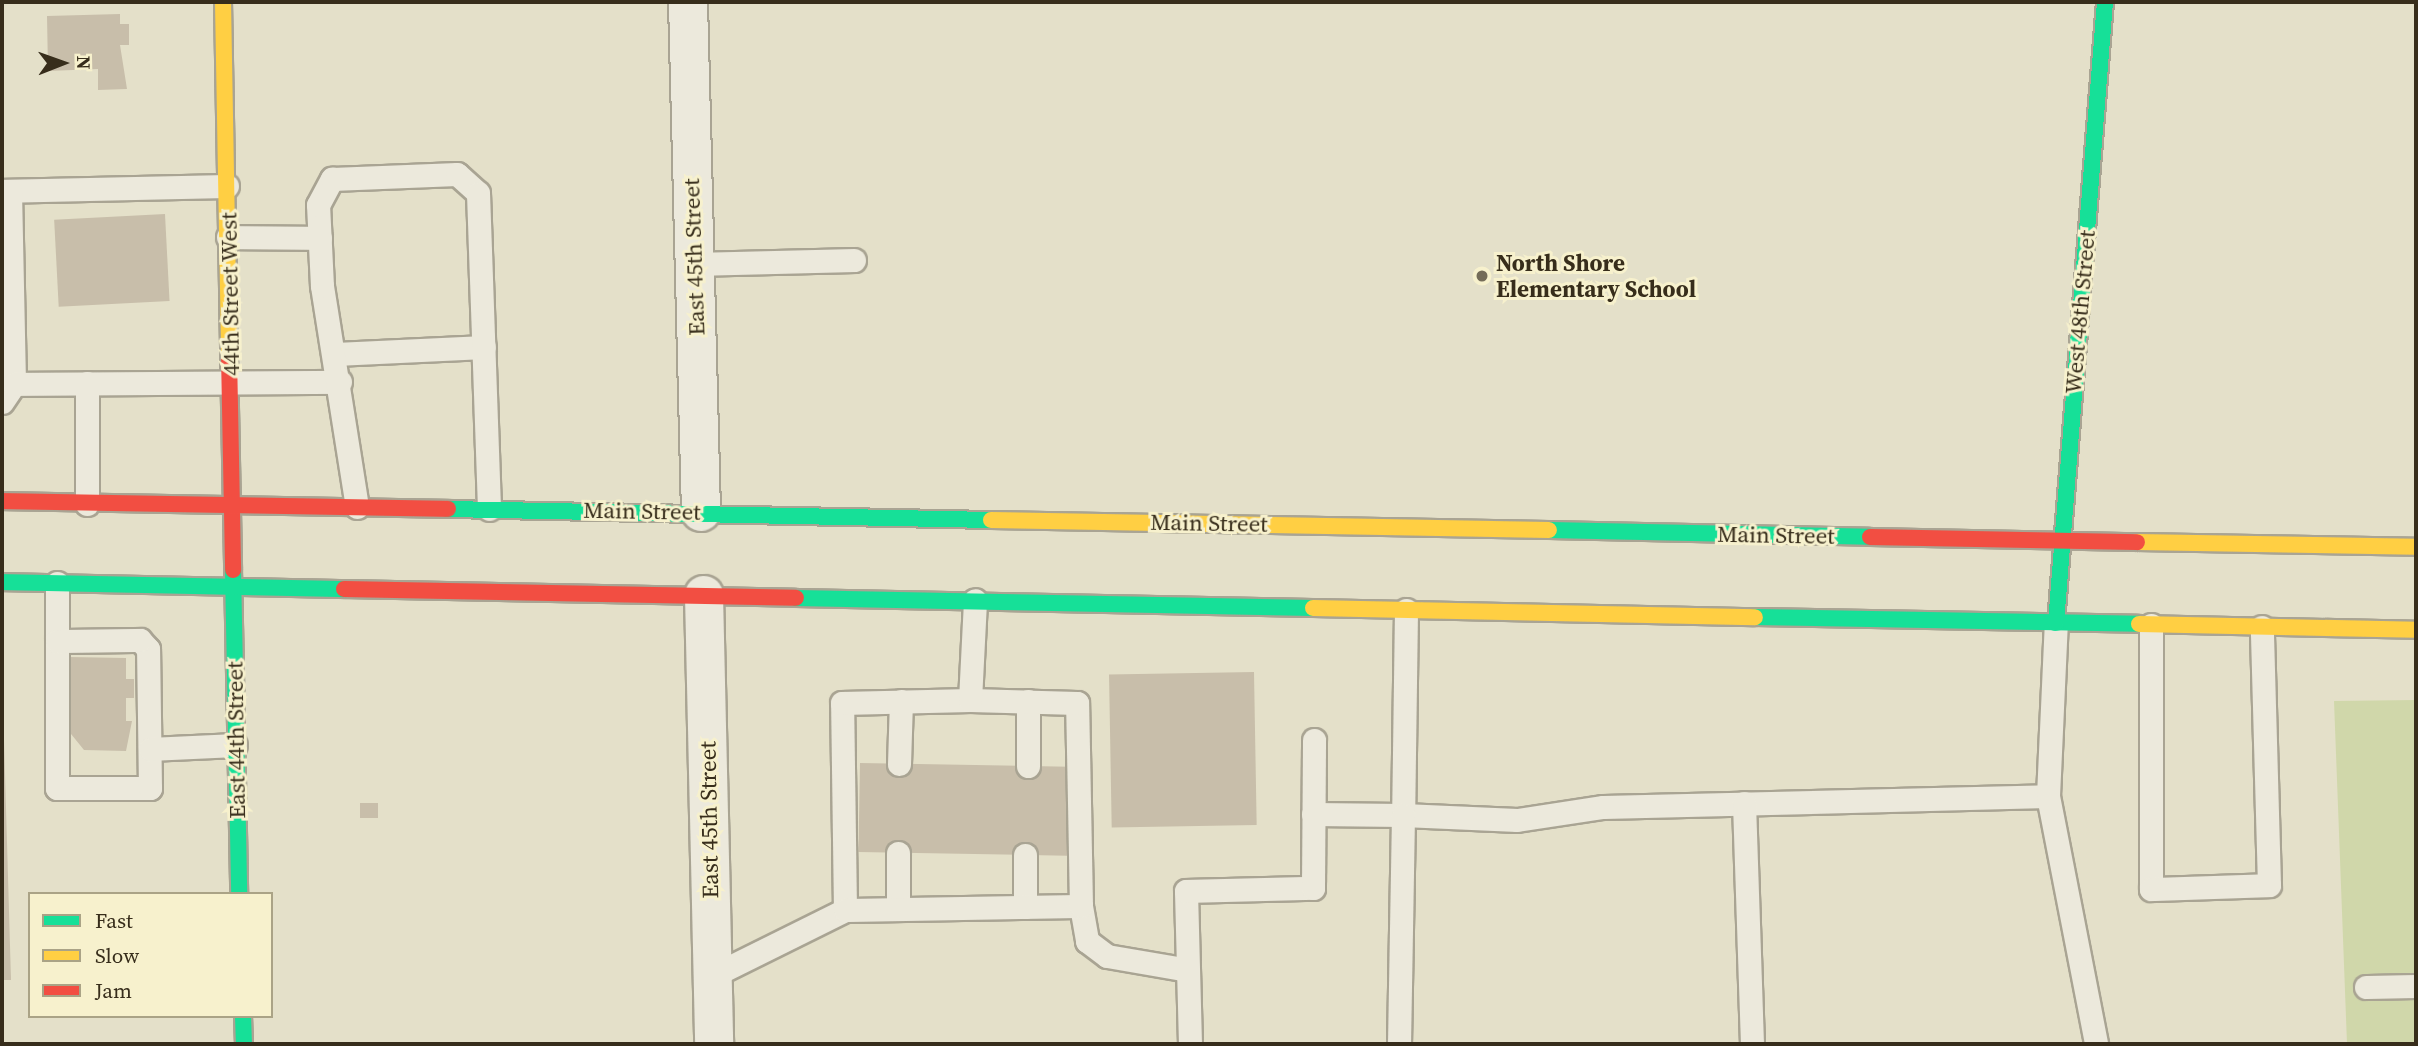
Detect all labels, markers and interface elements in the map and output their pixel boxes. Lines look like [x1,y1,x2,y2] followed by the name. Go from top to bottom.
[28,28,98,98] north arrow
[71,55,97,70] text: N
[677,178,711,336] street label: East 45th Street
[215,212,245,376] street label: 44th Street West
[2059,229,2101,395] street label: West 48th Street
[1496,249,1696,303] place label: North Shore Elementary School
[1474,268,1490,284] marker: North Shore Elementary School
[583,496,701,526] street label: Main Street
[1150,508,1268,538] street label: Main Street
[1717,520,1835,550] street label: Main Street
[221,661,251,819] street label: East 44th Street
[694,741,724,899] street label: East 45th Street
[28,892,273,1018] legend
[95,906,133,935] text: Fast
[95,941,139,970] text: Slow
[95,976,132,1005] text: Jam

